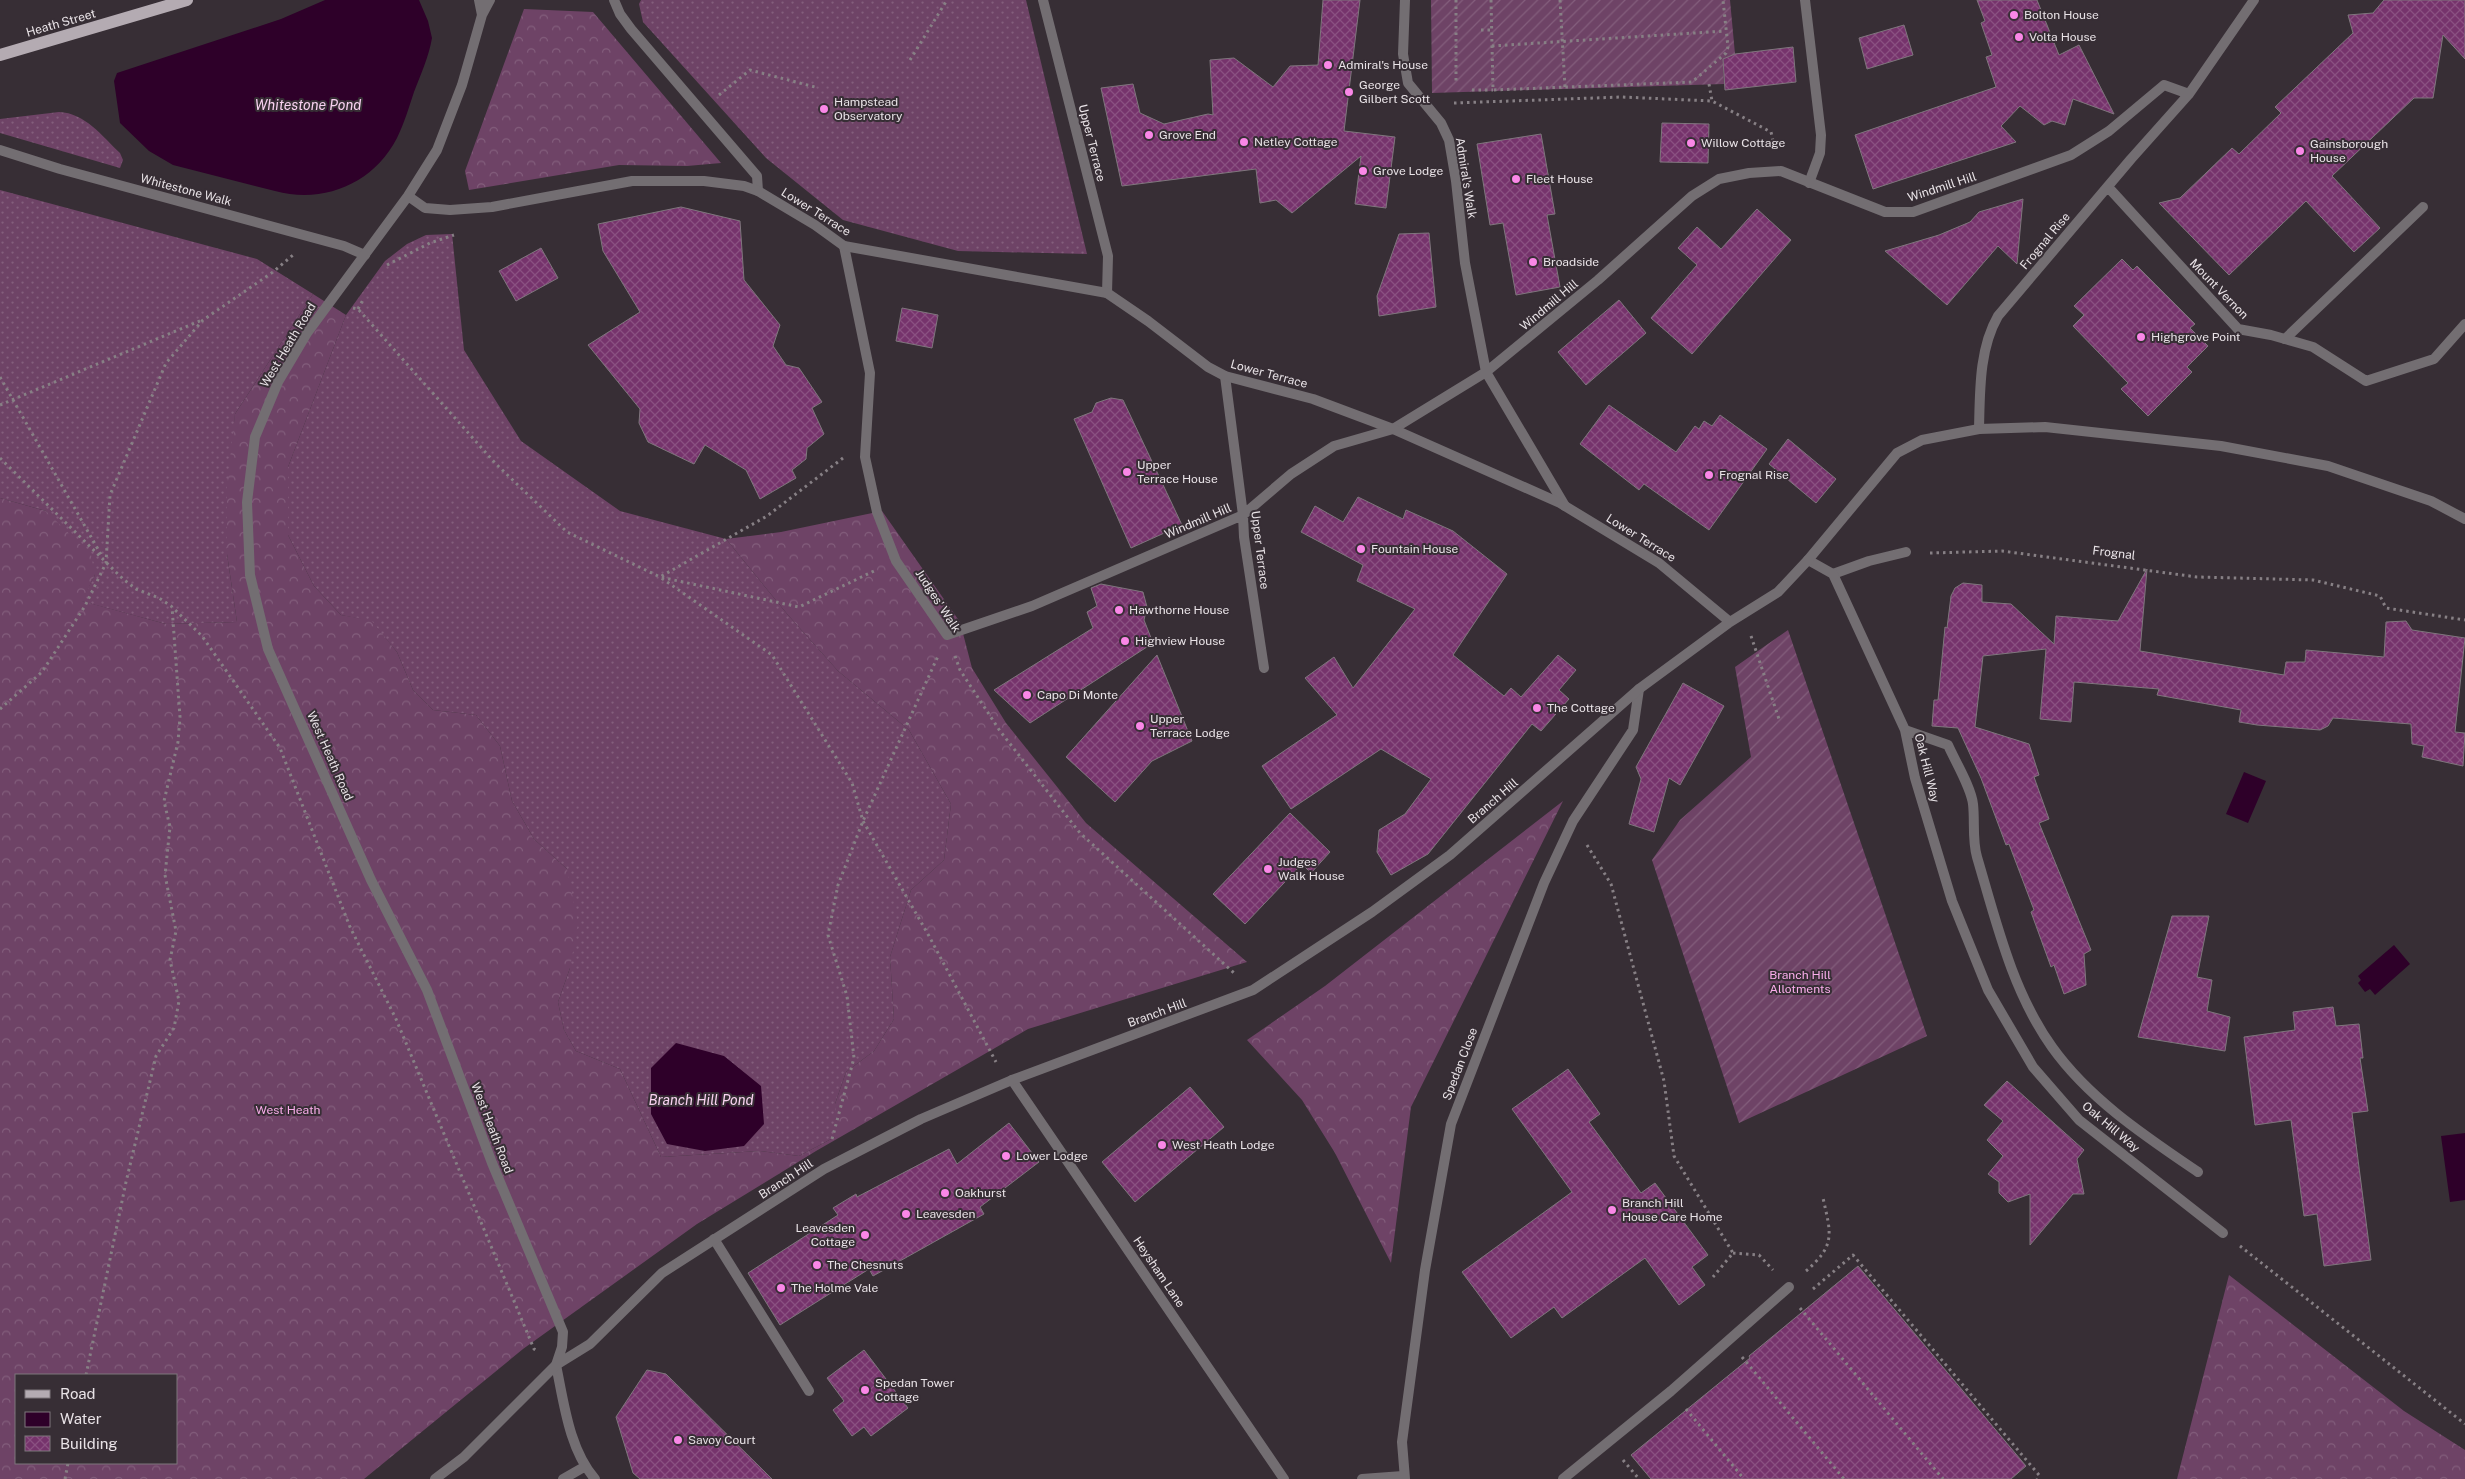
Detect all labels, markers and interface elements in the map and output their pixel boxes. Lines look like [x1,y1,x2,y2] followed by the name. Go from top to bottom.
[25,6,98,40] street label: Heath Street
[2024,8,2099,22] place label: Bolton House
[2008,9,2020,21] marker: Bolton House
[2029,30,2097,44] place label: Volta House
[2013,31,2025,43] marker: Volta House
[1338,58,1428,72] place label: Admiral's House
[1322,59,1334,71] marker: Admiral's House
[1359,78,1431,106] place label: George Gilbert Scott
[1343,86,1355,98] marker: George Gilbert Scott
[834,95,903,123] place label: Hampstead Observatory
[255,97,361,113] water label: Whitestone Pond
[818,103,830,115] marker: Hampstead Observatory
[1076,103,1108,183] street label: Upper Terrace
[1159,128,1216,142] place label: Grove End
[1143,129,1155,141] marker: Grove End
[1254,135,1338,149] place label: Netley Cottage
[1238,136,1250,148] marker: Netley Cottage
[1453,136,1479,220] street label: Admiral's Walk
[1701,136,1786,150] place label: Willow Cottage
[1685,137,1697,149] marker: Willow Cottage
[2310,137,2388,165] place label: Gainsborough House
[2294,145,2306,157] marker: Gainsborough House
[1373,164,1444,178] place label: Grove Lodge
[1357,165,1369,177] marker: Grove Lodge
[1906,169,1978,205] street label: Windmill Hill
[139,171,233,209] street label: Whitestone Walk
[1526,172,1593,186] place label: Fleet House
[1510,173,1522,185] marker: Fleet House
[779,185,853,239] street label: Lower Terrace
[2017,210,2073,272] street label: Frognal Rise
[1543,255,1599,269] place label: Broadside
[1527,256,1539,268] marker: Broadside
[2187,256,2251,322] street label: Mount Vernon
[1517,276,1581,333] street label: Windmill Hill
[257,300,319,390] street label: West Heath Road
[2151,330,2241,344] place label: Highgrove Point
[2135,331,2147,343] marker: Highgrove Point
[1229,357,1309,391] street label: Lower Terrace
[1137,458,1218,486] place label: Upper Terrace House
[1121,466,1133,478] marker: Upper Terrace House
[1719,468,1789,482] place label: Frognal Rise
[1703,469,1715,481] marker: Frognal Rise
[1162,500,1234,541] street label: Windmill Hill
[1248,510,1272,590] street label: Upper Terrace
[1604,511,1678,565] street label: Lower Terrace
[1371,542,1458,556] place label: Fountain House
[1355,543,1367,555] marker: Fountain House
[2092,543,2137,563] street label: Frognal
[912,567,964,635] street label: Judges' Walk
[1129,603,1230,617] place label: Hawthorne House
[1113,604,1125,616] marker: Hawthorne House
[1135,634,1225,648] place label: Highview House
[1119,635,1131,647] marker: Highview House
[1037,688,1118,702] place label: Capo Di Monte
[1021,689,1033,701] marker: Capo Di Monte
[1547,701,1615,715] place label: The Cottage
[1531,702,1543,714] marker: The Cottage
[304,709,356,803] street label: West Heath Road
[1150,712,1230,740] place label: Upper Terrace Lodge
[1134,720,1146,732] marker: Upper Terrace Lodge
[1912,732,1942,805] street label: Oak Hill Way
[1465,775,1521,827] street label: Branch Hill
[1278,855,1345,883] place label: Judges Walk House
[1262,863,1274,875] marker: Judges Walk House
[1769,968,1831,996] park label: Branch Hill Allotments
[1126,996,1189,1030] street label: Branch Hill
[1440,1025,1480,1102] street label: Spedan Close
[468,1081,516,1175] street label: West Heath Road
[648,1092,754,1108] water label: Branch Hill Pond
[2079,1099,2143,1155] street label: Oak Hill Way
[256,1103,321,1117] park label: West Heath
[1172,1138,1275,1152] place label: West Heath Lodge
[1156,1139,1168,1151] marker: West Heath Lodge
[1016,1149,1088,1163] place label: Lower Lodge
[1000,1150,1012,1162] marker: Lower Lodge
[756,1156,816,1202] street label: Branch Hill
[955,1186,1007,1200] place label: Oakhurst
[939,1187,951,1199] marker: Oakhurst
[1622,1196,1723,1224] place label: Branch Hill House Care Home
[1606,1204,1618,1216] marker: Branch Hill House Care Home
[916,1207,976,1221] place label: Leavesden
[900,1208,912,1220] marker: Leavesden
[796,1221,855,1249] place label: Leavesden Cottage
[859,1229,871,1241] marker: Leavesden Cottage
[1130,1234,1188,1310] street label: Heysham Lane
[827,1258,903,1272] place label: The Chesnuts
[811,1259,823,1271] marker: The Chesnuts
[791,1281,878,1295] place label: The Holme Vale
[775,1282,787,1294] marker: The Holme Vale
[15,1374,178,1464] legend
[875,1376,955,1404] place label: Spedan Tower Cottage
[859,1384,871,1396] marker: Spedan Tower Cottage
[60,1385,96,1402] text: Road
[60,1410,102,1427] text: Water
[688,1433,756,1447] place label: Savoy Court
[672,1434,684,1446] marker: Savoy Court
[60,1435,118,1452] text: Building

